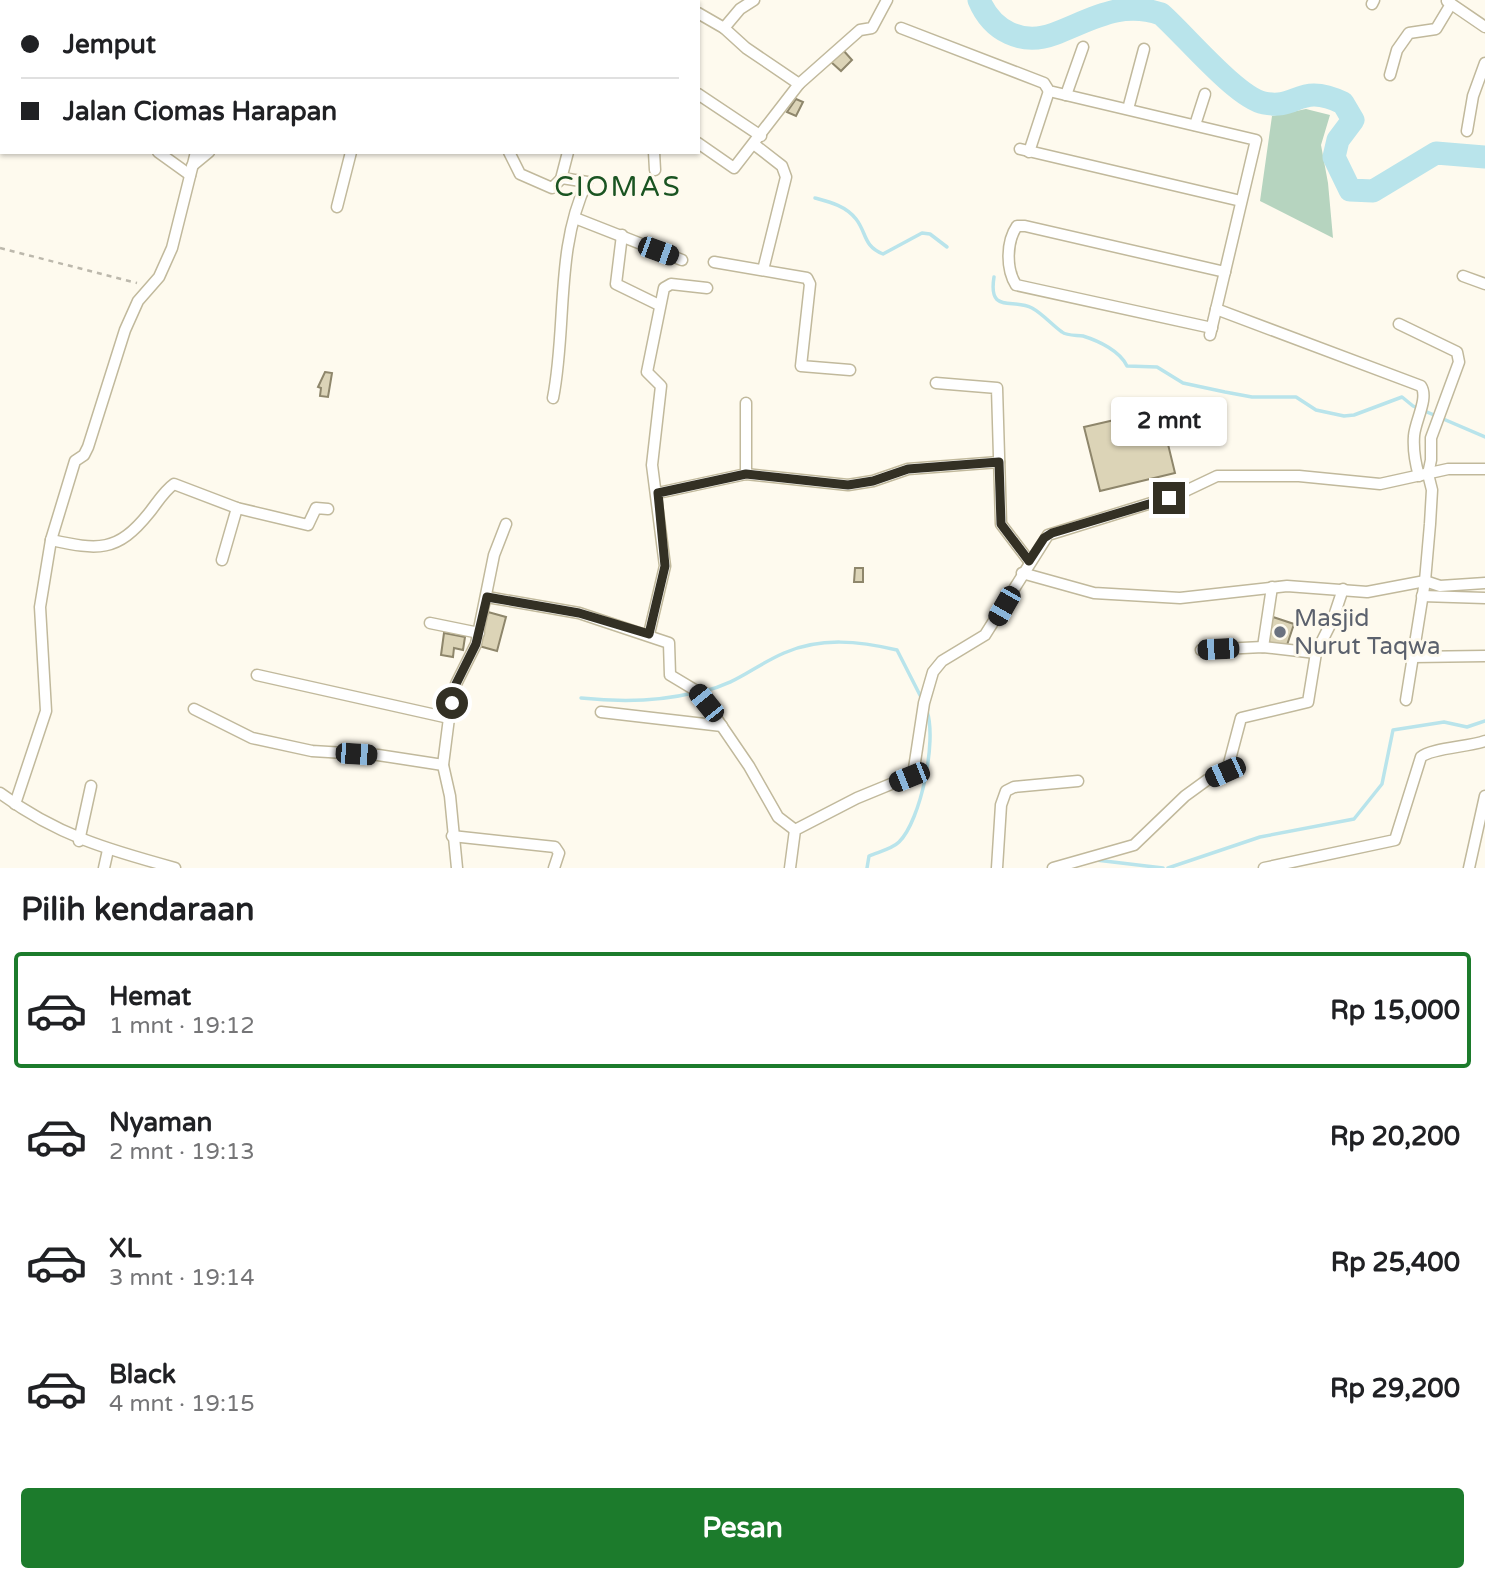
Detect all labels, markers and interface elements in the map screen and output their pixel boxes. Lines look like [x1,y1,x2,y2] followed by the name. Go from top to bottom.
[63,29,156,60] text: Jemput
[63,96,337,127] text: Jalan Ciomas Harapan
[554,170,682,204] district label: CIOMAS
[635,234,682,268] car
[1111,396,1227,446] callout: 2 mnt
[1137,407,1201,435] text: 2 mnt
[1153,482,1185,514] route end
[985,583,1024,629] car
[1294,604,1440,661] place label: Masjid Nurut Taqwa
[1272,624,1288,640] marker: Masjid Nurut Taqwa
[1197,637,1240,661] car
[685,680,728,726] car
[436,687,468,719] route start
[335,742,378,766] car
[1202,754,1249,790] car
[886,759,933,795] car
[21,891,255,929] text: Pilih kendaraan
[25,979,88,1042] icon: car
[109,981,191,1012] text: Hemat
[1330,995,1460,1026] text: Rp 15,000
[109,1012,255,1040] text: 1 mnt · 19:12
[25,1105,88,1168] icon: car
[109,1107,212,1138] text: Nyaman
[1330,1121,1460,1152] text: Rp 20,200
[109,1138,255,1166] text: 2 mnt · 19:13
[25,1231,88,1294] icon: car
[109,1233,141,1264] text: XL
[1331,1247,1460,1278] text: Rp 25,400
[109,1264,255,1292] text: 3 mnt · 19:14
[25,1357,88,1420] icon: car
[109,1359,176,1390] text: Black
[1330,1373,1460,1404] text: Rp 29,200
[109,1390,255,1418] text: 4 mnt · 19:15
[21,1488,1464,1568] button: Pesan

